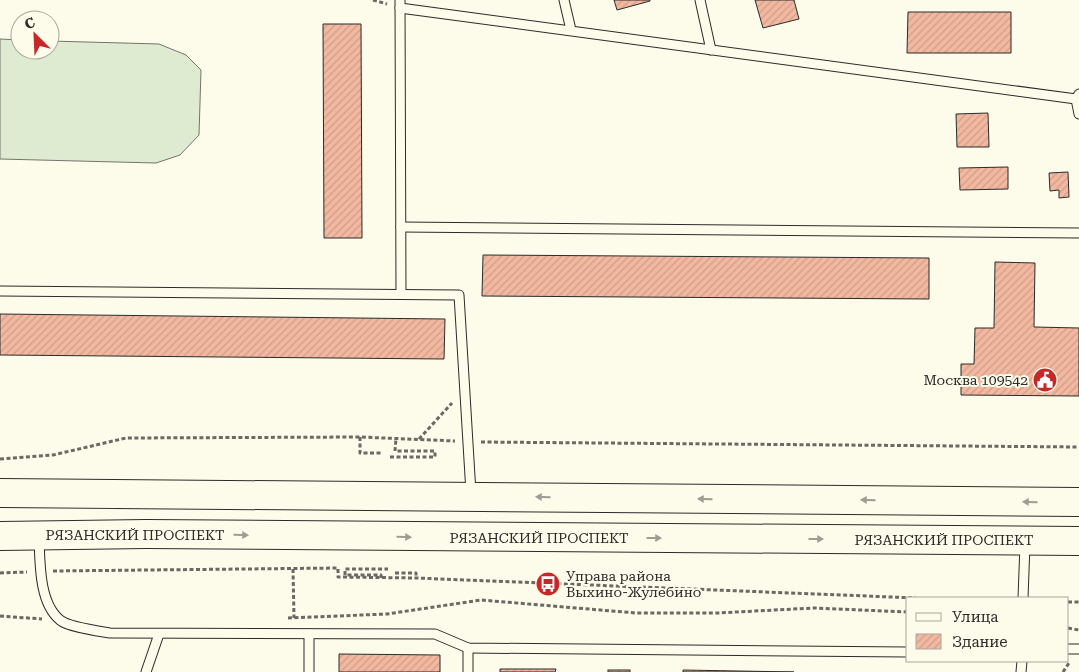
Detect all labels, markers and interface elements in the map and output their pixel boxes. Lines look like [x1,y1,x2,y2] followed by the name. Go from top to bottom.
[10,10,60,60] north arrow
[22,14,38,32] text: С
[1032,367,1058,393] public building icon: Москва 109542
[923,372,1028,388] place label: Москва 109542
[535,493,551,501] one-way arrow
[697,495,713,503] one-way arrow
[860,496,876,504] one-way arrow
[1022,498,1038,506] one-way arrow
[46,527,224,543] street label: РЯЗАНСКИЙ ПРОСПЕКТ
[450,530,628,546] street label: РЯЗАНСКИЙ ПРОСПЕКТ
[233,531,249,539] one-way arrow
[855,532,1033,548] street label: РЯЗАНСКИЙ ПРОСПЕКТ
[396,533,412,541] one-way arrow
[646,534,662,542] one-way arrow
[808,535,824,543] one-way arrow
[566,568,701,600] place label: Управа района Выхино-Жулебино
[535,571,561,597] bus stop icon: Управа района Выхино-Жулебино
[906,597,1069,662] legend
[952,608,998,626] text: Улица
[952,633,1008,651] text: Здание

